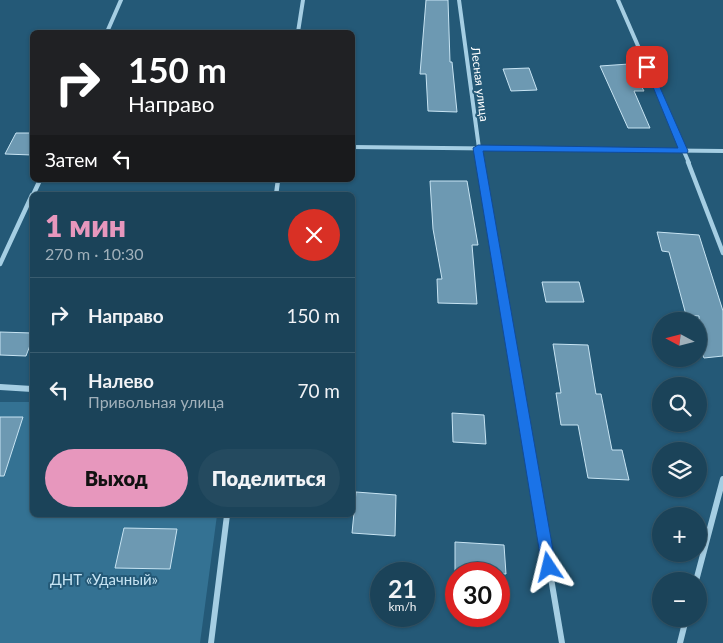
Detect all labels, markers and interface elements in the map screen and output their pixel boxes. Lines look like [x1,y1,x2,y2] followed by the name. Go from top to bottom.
[468,45,492,122] street label: Лесная улица
[626,46,668,88] pin
[128,48,227,90] text: 150 m
[45,50,110,115] icon: right
[633,53,661,81] icon: arrive
[128,90,214,117] text: Направо
[108,145,136,173] icon: left
[45,148,98,171] text: Затем
[45,207,126,243] text: 1 мин
[288,209,340,261] button: close
[45,244,144,263] text: 270 m · 10:30
[45,301,73,329] icon: right
[88,304,164,327] text: Направо
[286,304,340,327] text: 150 m
[652,312,708,368] north arrow
[652,312,707,627] map controls
[88,369,154,392] text: Налево
[45,376,73,404] icon: left
[652,377,707,432] button: search
[297,379,340,402] text: 70 m
[88,392,224,411] text: Привольная улица
[652,442,707,497] button: layers
[45,449,188,507] button: Выход
[198,449,340,507] button: Поделиться
[652,507,707,562] button: +
[522,540,574,592] position arrow
[445,562,510,627] speed limit sign: 30
[50,570,158,588] park label: ДНТ «Удачный»
[652,572,707,627] button: −
[388,573,417,603] text: 21
[388,599,417,614] text: km/h

